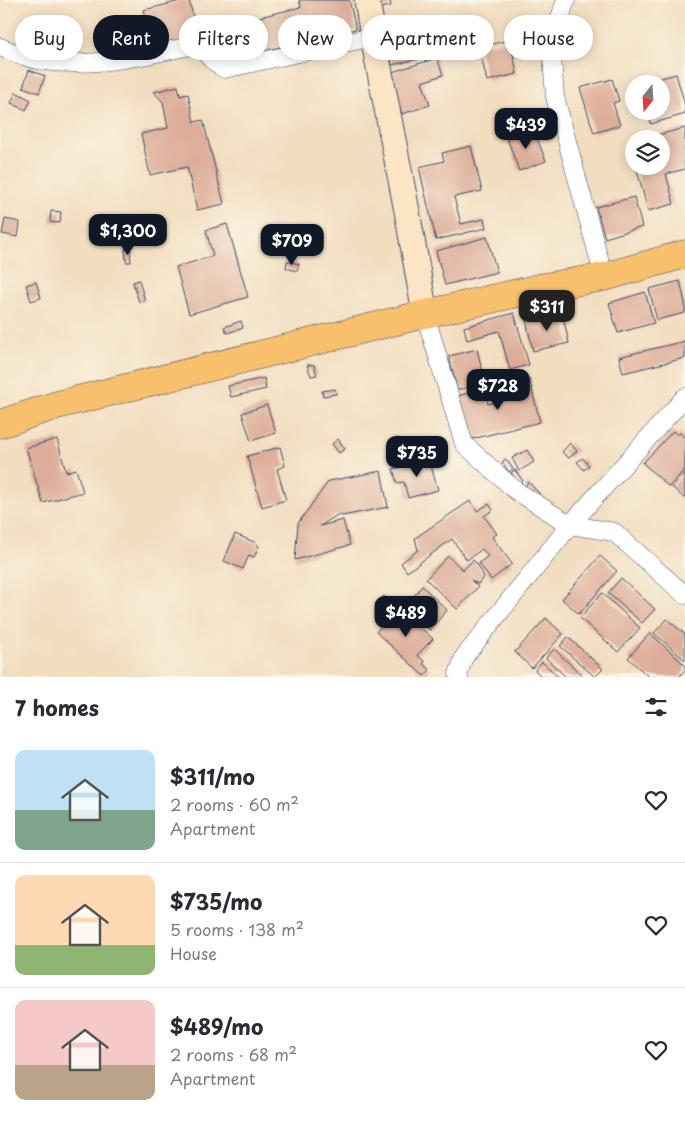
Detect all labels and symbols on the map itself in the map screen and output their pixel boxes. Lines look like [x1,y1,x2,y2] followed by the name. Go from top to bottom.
[625,75,670,120] north arrow
[496,108,556,150] pin: $439
[87,214,169,256] pin: $1,300
[262,224,322,266] pin: $709
[517,290,577,332] pin: $311
[468,368,528,411] pin: $728
[387,436,447,478] pin: $735
[376,596,436,638] pin: $489

